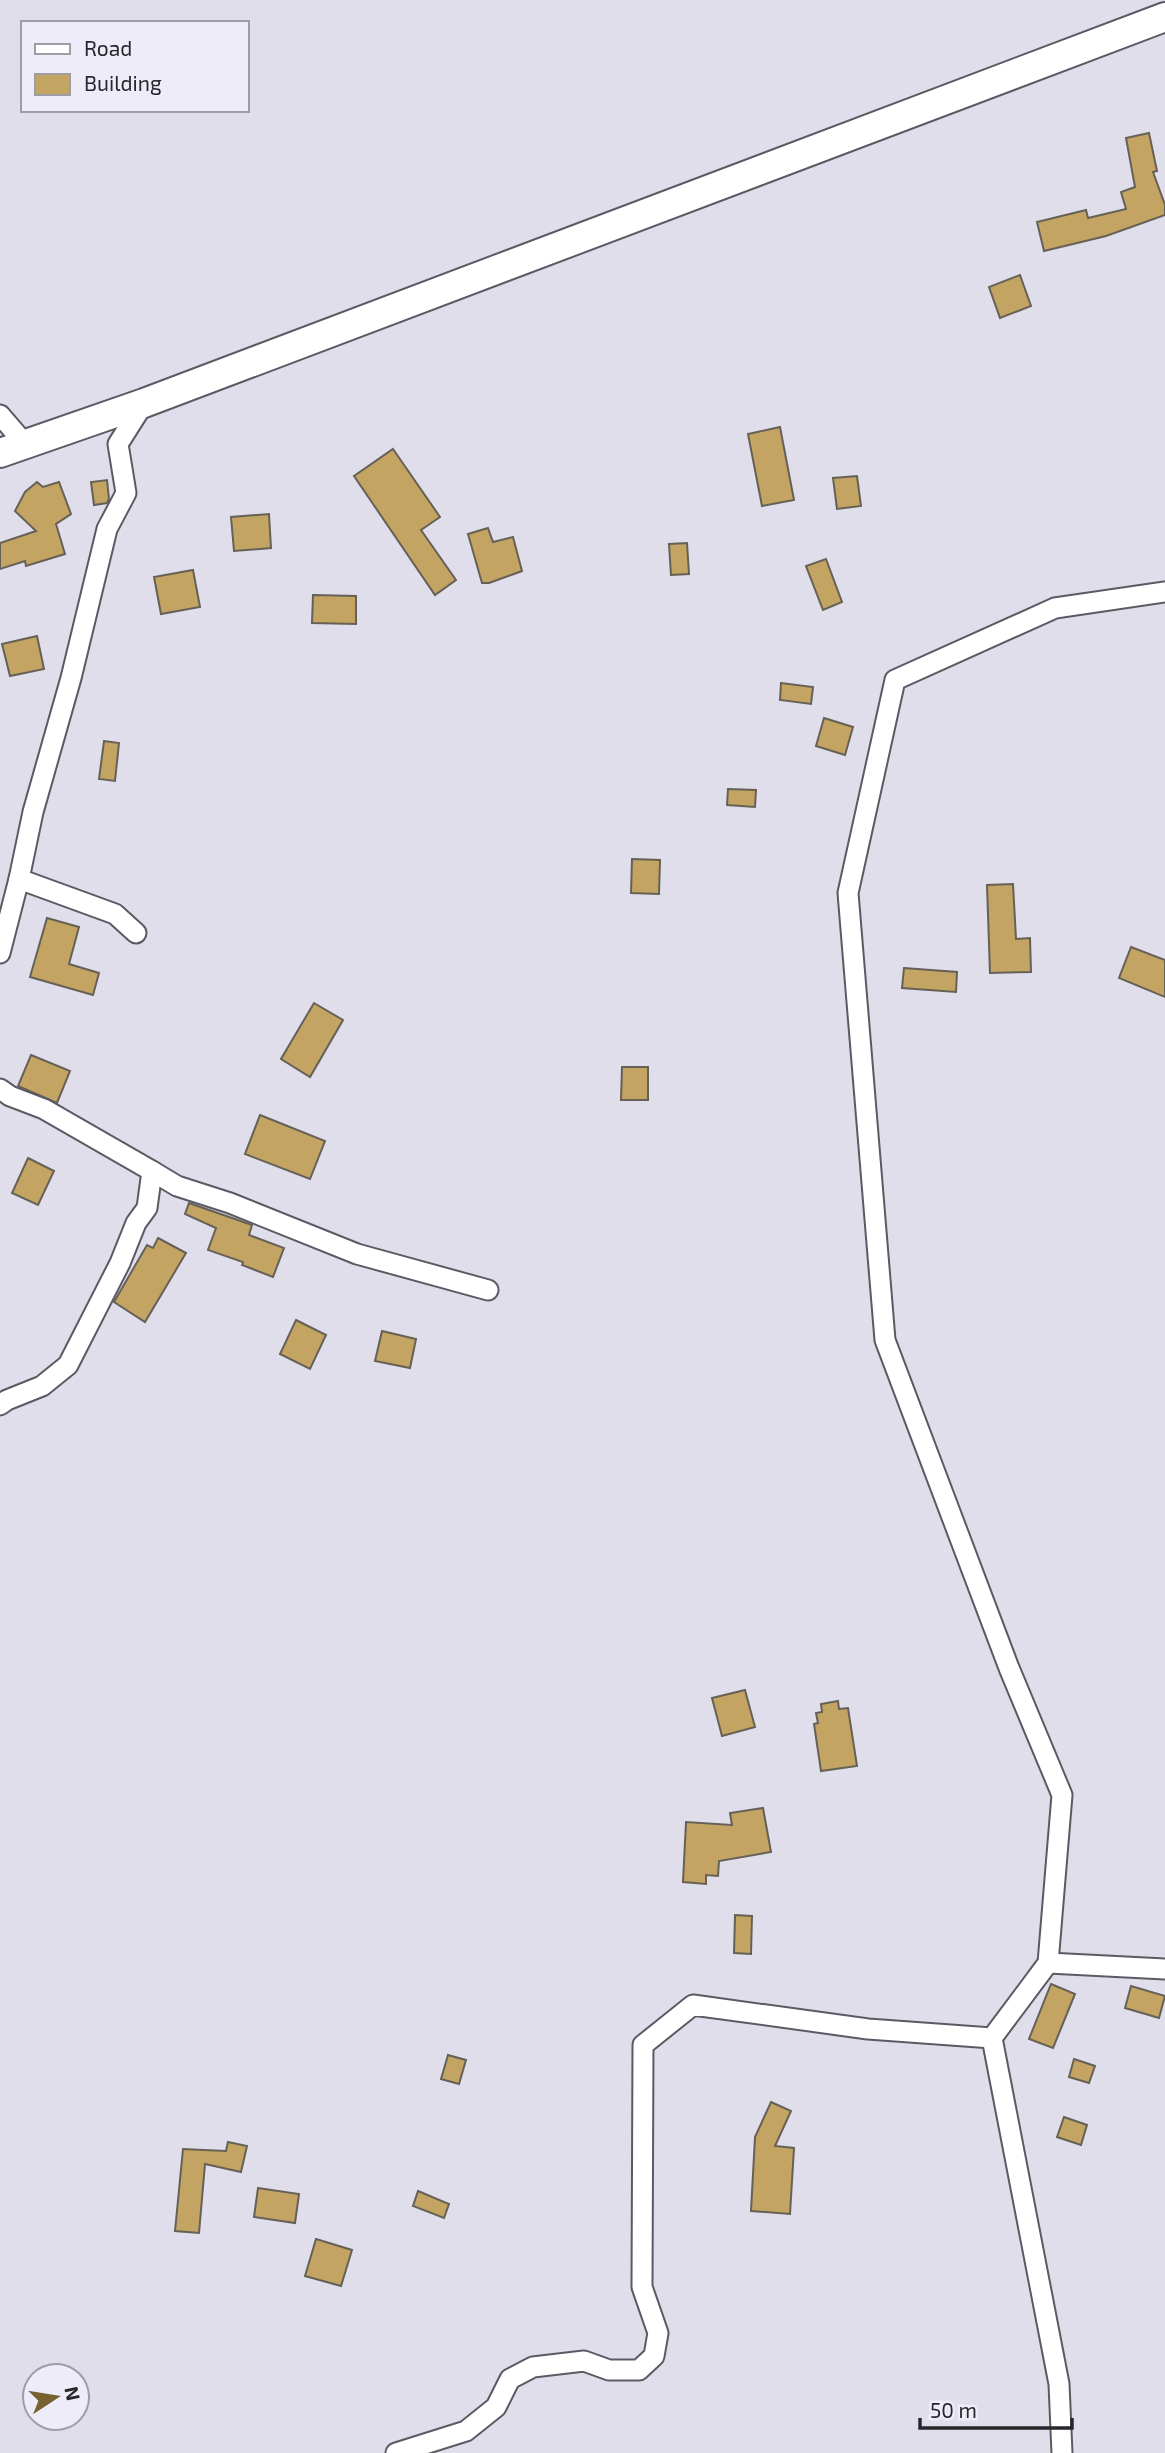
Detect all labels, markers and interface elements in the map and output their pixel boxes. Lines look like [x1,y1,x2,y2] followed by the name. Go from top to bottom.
[21,21,248,112] legend
[84,35,132,60] text: Road
[84,70,162,95] text: Building
[21,2362,91,2432] north arrow
[60,2384,86,2402] text: N
[920,2386,1072,2430] scale bar
[930,2397,977,2422] text: 50 m

